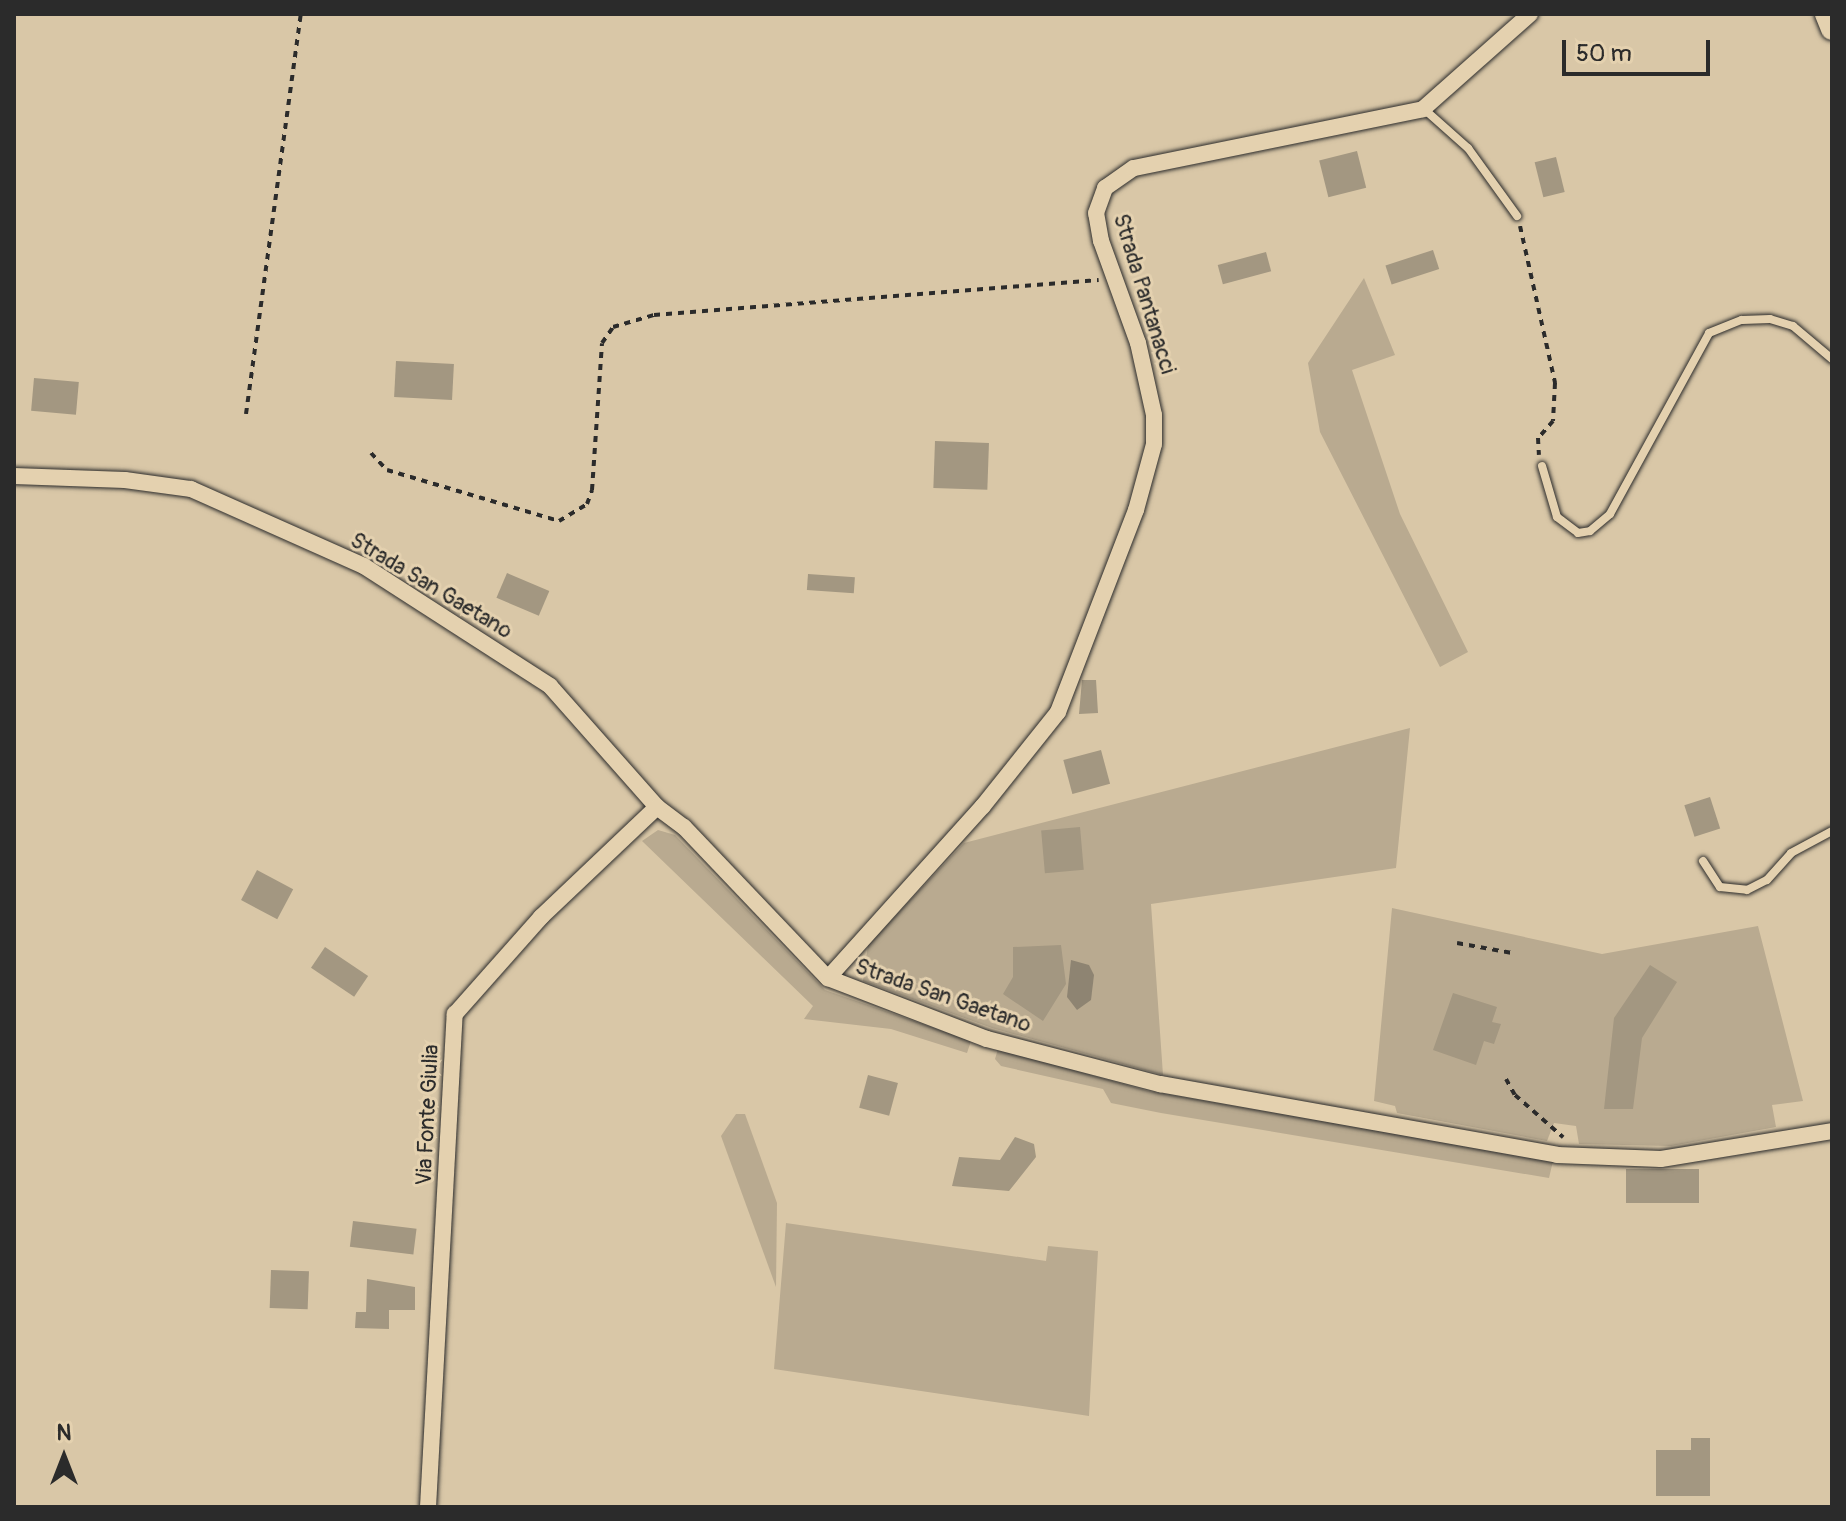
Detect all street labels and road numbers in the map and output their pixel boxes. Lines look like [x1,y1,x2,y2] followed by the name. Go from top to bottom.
[1107,211,1181,377] street label: Strada Pantanacci
[345,527,517,645] street label: Strada San Gaetano
[852,954,1034,1038] street label: Strada San Gaetano
[411,1044,445,1186] street label: Via Fonte Giulia

